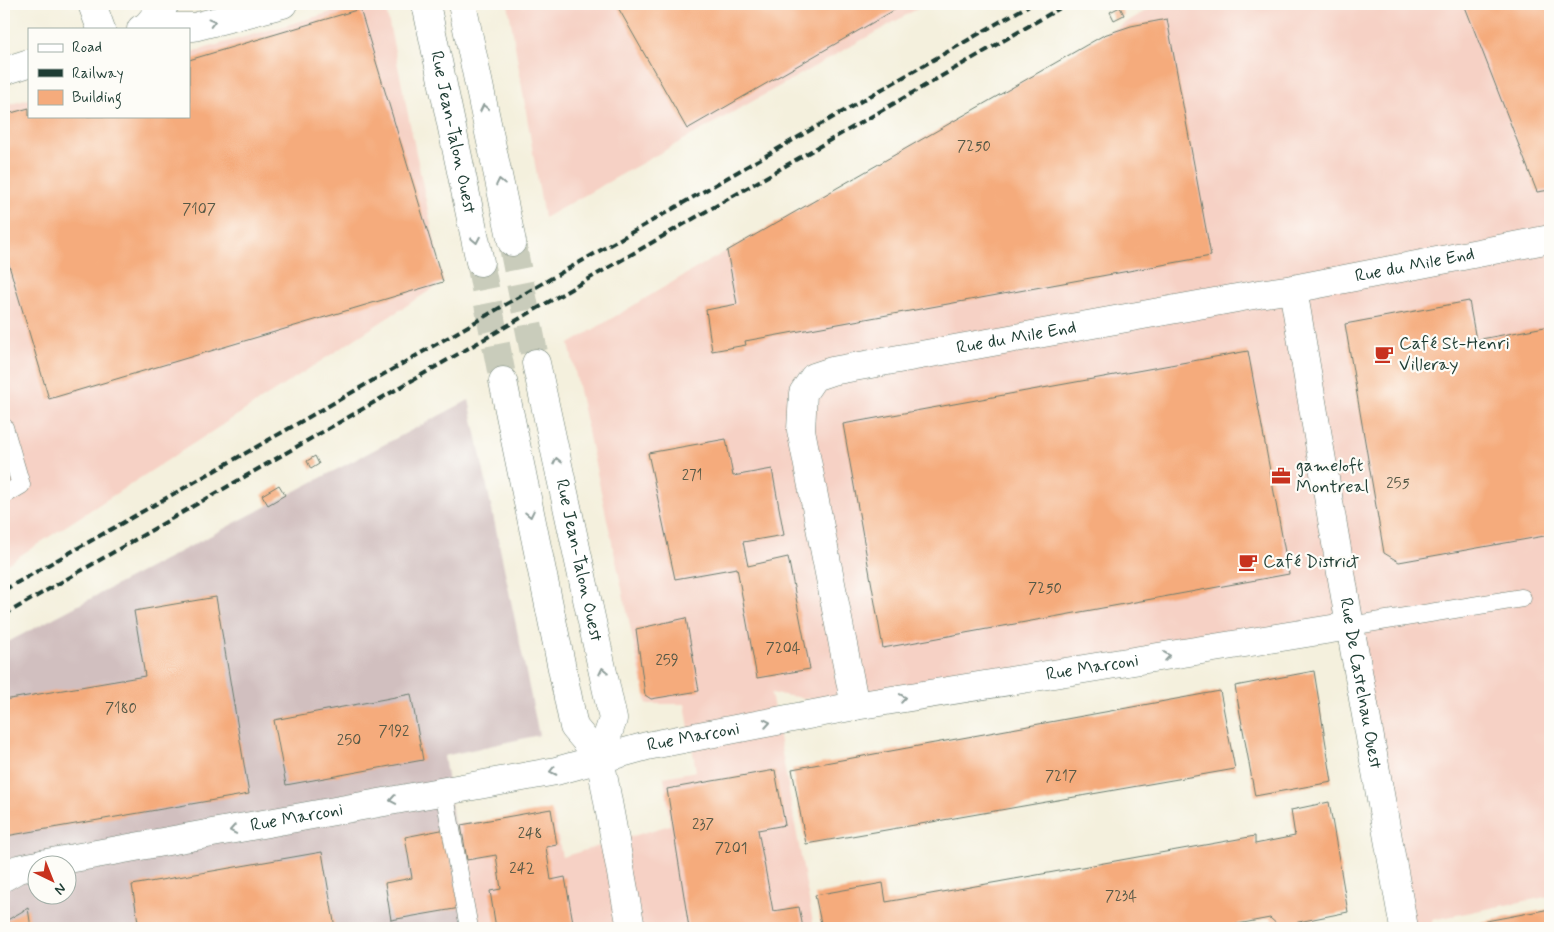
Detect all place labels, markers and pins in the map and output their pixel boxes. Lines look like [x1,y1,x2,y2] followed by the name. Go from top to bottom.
[1399,332,1510,377] place label: Café St-Henri Villeray
[1373,343,1395,365] cafe icon: Café St-Henri Villeray
[1296,454,1369,499] place label: gameloft Montreal
[1270,465,1292,487] office icon: gameloft Montreal
[1263,550,1360,574] place label: Café District
[1237,551,1259,573] cafe icon: Café District

